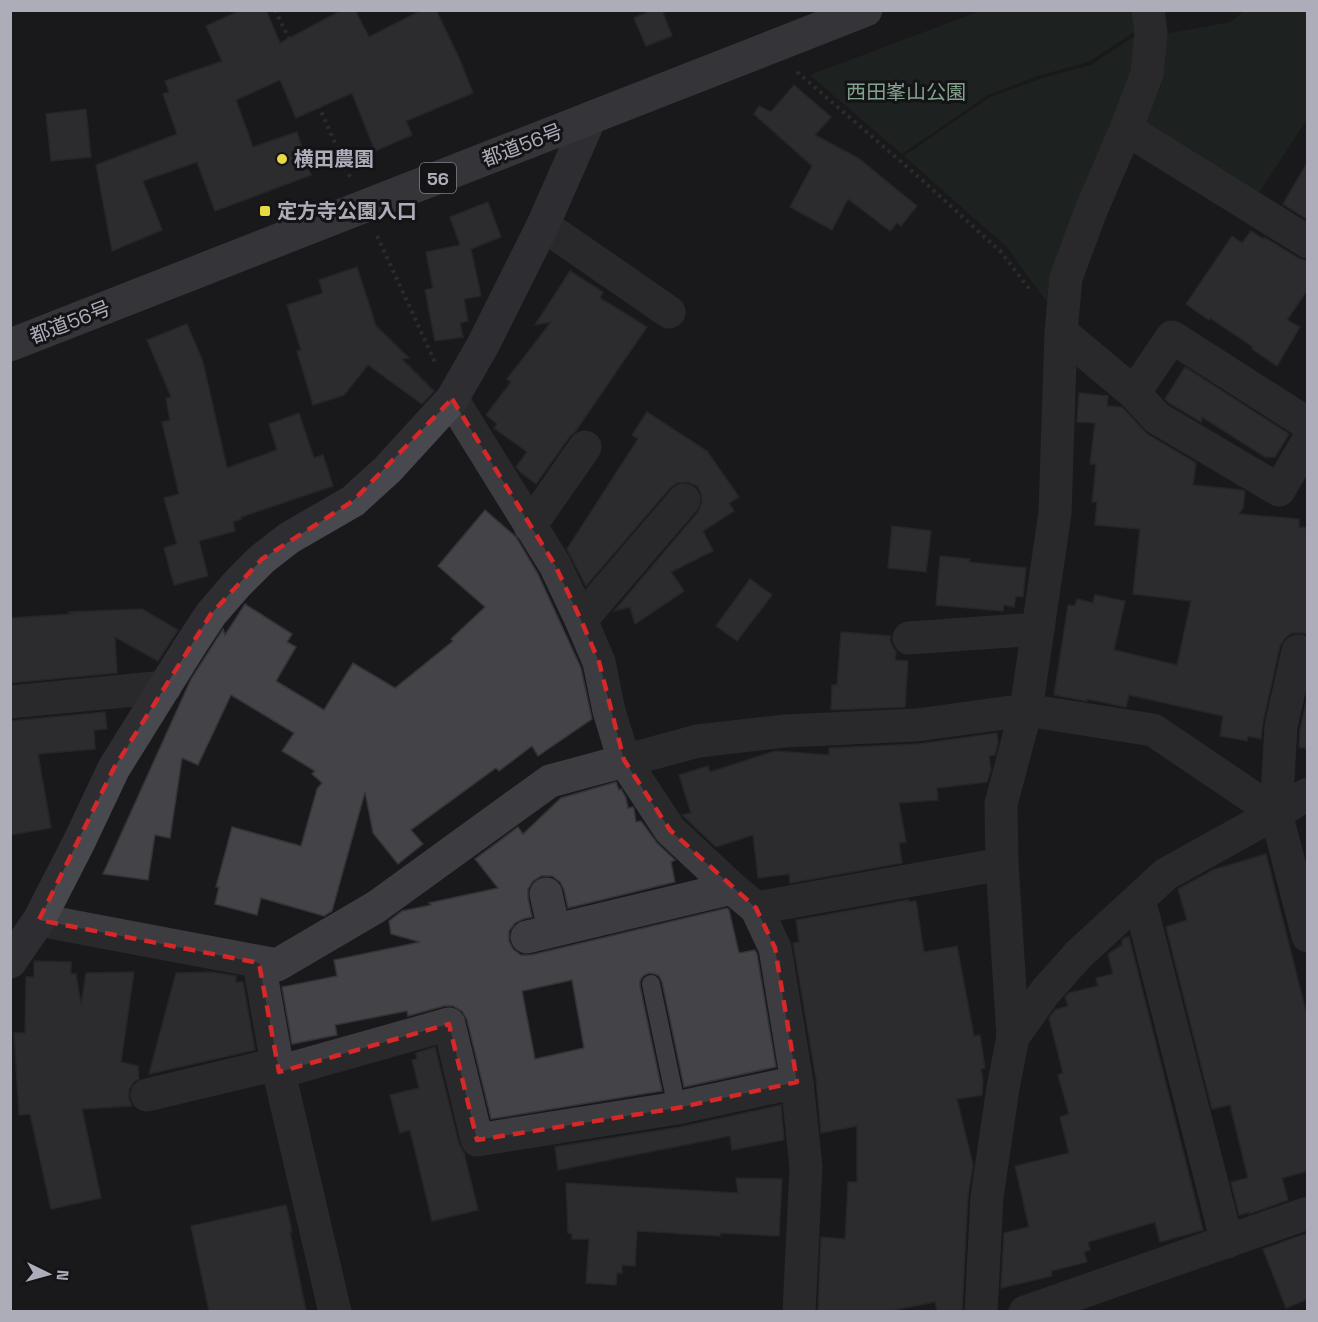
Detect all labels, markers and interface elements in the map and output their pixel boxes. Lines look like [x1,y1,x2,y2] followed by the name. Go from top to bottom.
[846,79,966,105] park label: 西田峯山公園
[478,118,566,172] street label: 都道56号
[294,146,374,172] place label: 横田農園
[275,152,289,166] marker: 横田農園
[420,163,456,193] road number: 56
[277,198,417,224] place label: 定方寺公園入口
[258,204,272,218] marker: 定方寺公園入口
[26,295,114,349] street label: 都道56号
[18,1244,78,1304] north arrow
[52,1269,73,1282] text: N

